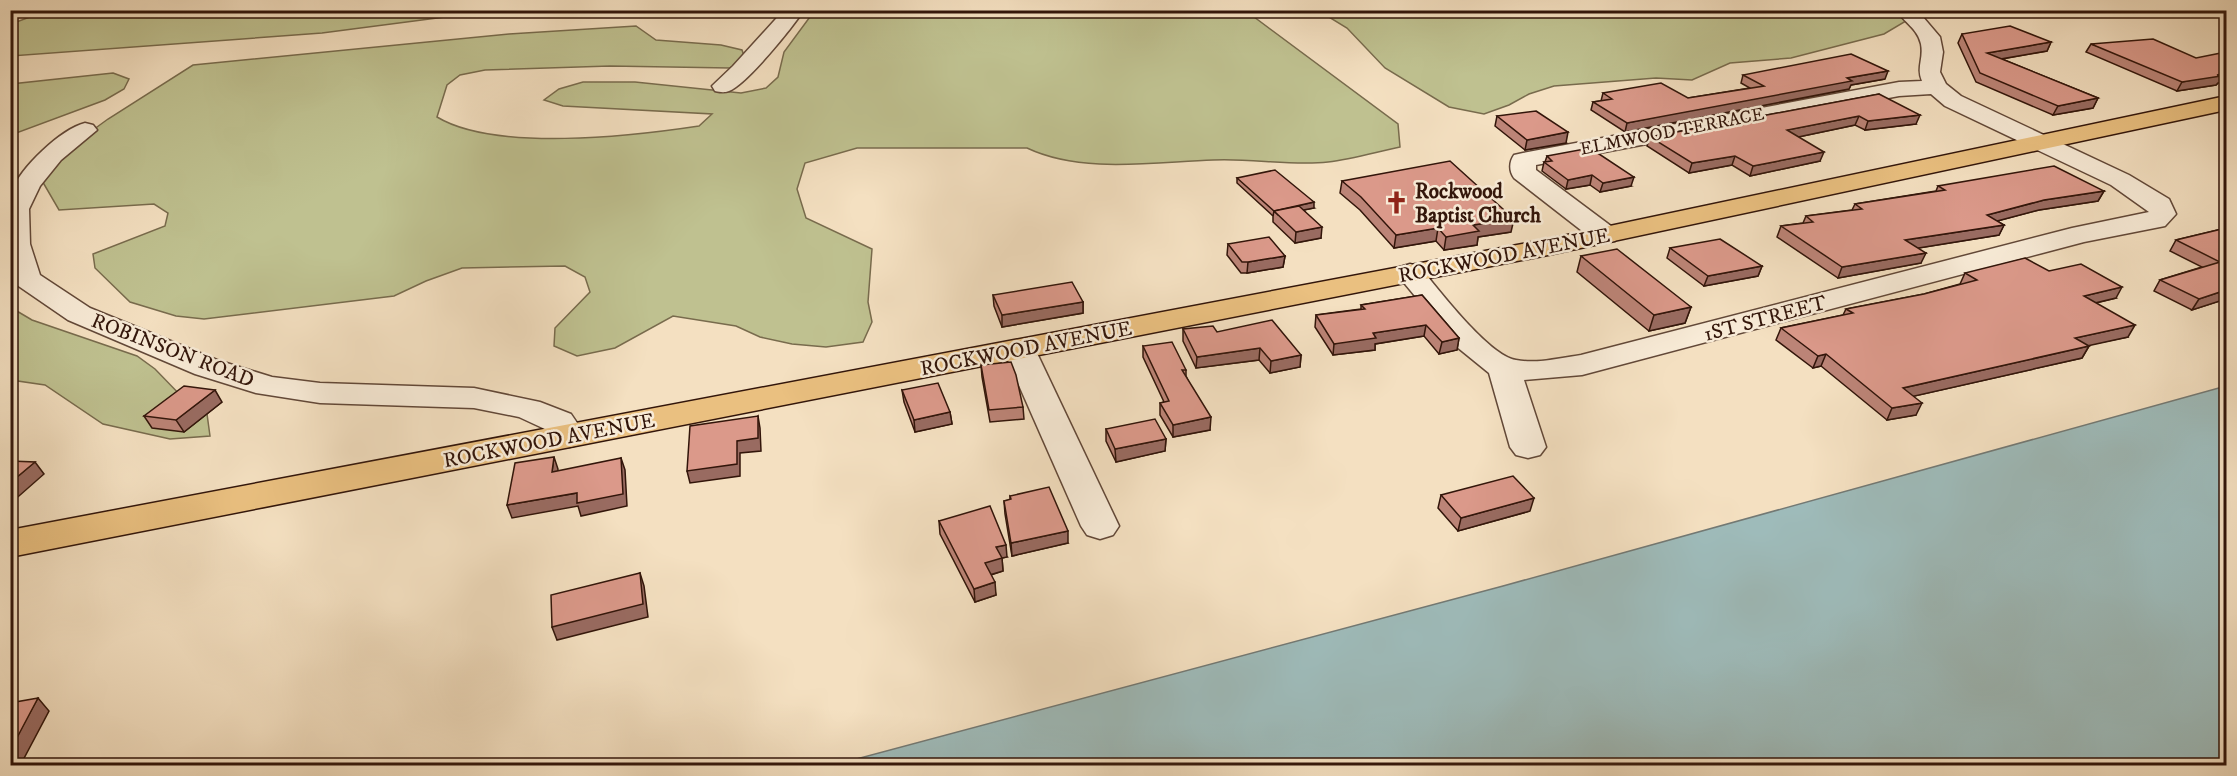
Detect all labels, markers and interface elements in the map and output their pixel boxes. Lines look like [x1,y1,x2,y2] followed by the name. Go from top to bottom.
[1578,103,1766,161] street label: ELMWOOD TERRACE
[1415,179,1542,229] place label: Rockwood Baptist Church
[1384,190,1410,216] church icon: Rockwood Baptist Church
[1396,223,1612,289] street label: ROCKWOOD AVENUE
[1701,290,1829,348] street label: 1ST STREET
[87,308,258,394] street label: ROBINSON ROAD
[918,316,1134,382] street label: ROCKWOOD AVENUE
[441,408,657,474] street label: ROCKWOOD AVENUE

